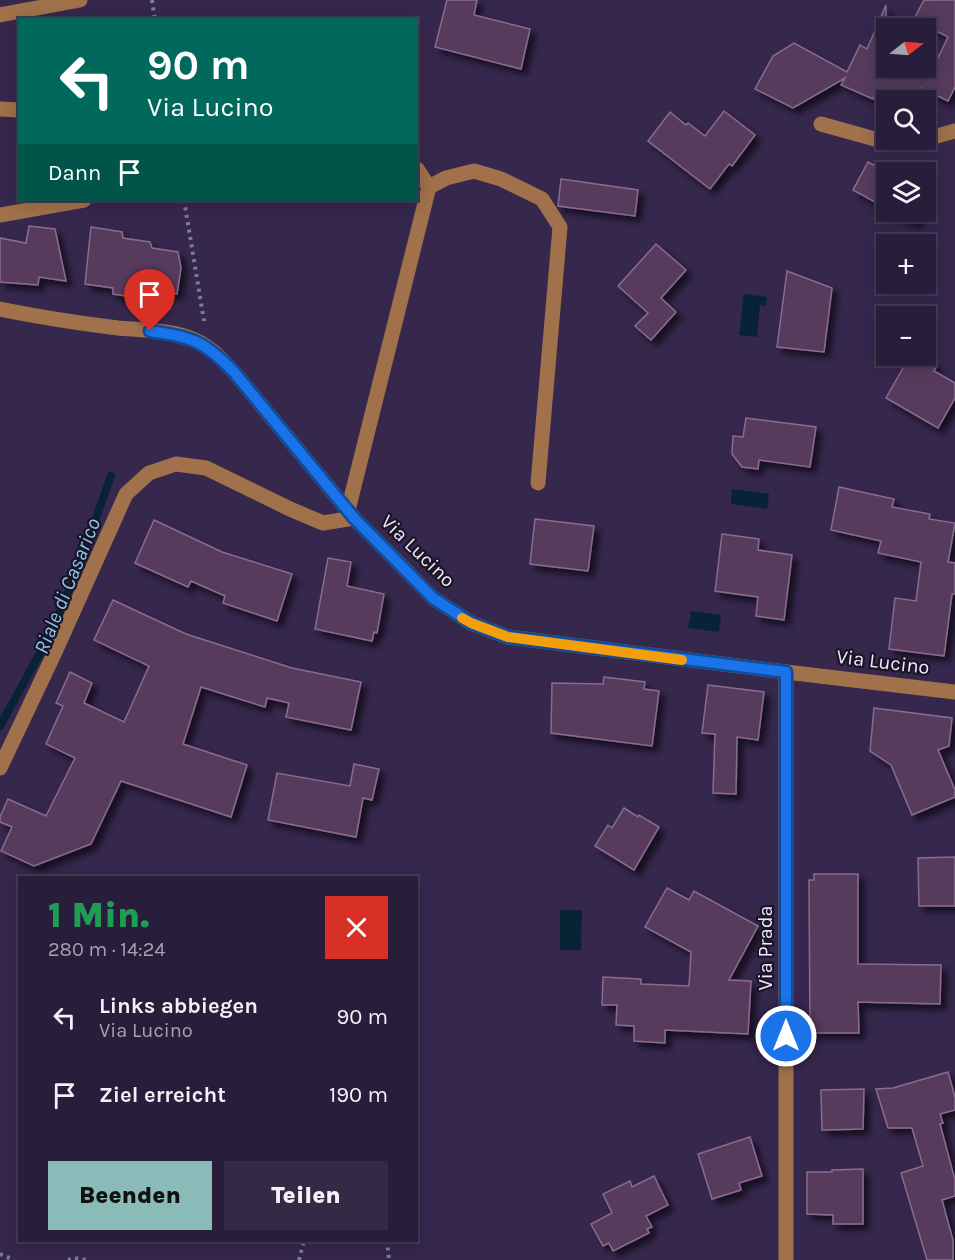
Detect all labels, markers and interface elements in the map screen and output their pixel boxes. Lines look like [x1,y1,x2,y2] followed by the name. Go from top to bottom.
[876,18,936,78] north arrow
[876,18,936,366] map controls
[147,40,250,90] text: 90 m
[48,42,126,120] icon: left
[876,90,936,150] button: search
[147,91,274,123] text: Via Lucino
[113,156,146,189] icon: arrive
[48,160,101,186] text: Dann
[876,162,936,222] button: layers
[876,234,936,294] button: +
[124,269,175,331] pin
[133,278,166,311] icon: arrive
[876,306,936,366] button: −
[376,510,460,592] street label: Via Lucino
[29,514,105,657] water label: Riale di Casarico
[835,645,931,679] street label: Via Lucino
[48,894,149,936] text: 1 Min.
[325,896,388,959] button: close
[754,905,777,991] street label: Via Prada
[48,938,165,961] text: 280 m · 14:24
[99,993,258,1019] text: Links abbiegen
[48,1001,81,1034] icon: left
[336,1004,388,1030] text: 90 m
[754,1004,818,1068] position arrow
[99,1019,193,1042] text: Via Lucino
[48,1079,81,1112] icon: arrive
[99,1082,226,1108] text: Ziel erreicht
[329,1082,388,1108] text: 190 m
[48,1161,212,1230] button: Beenden
[224,1161,388,1230] button: Teilen

